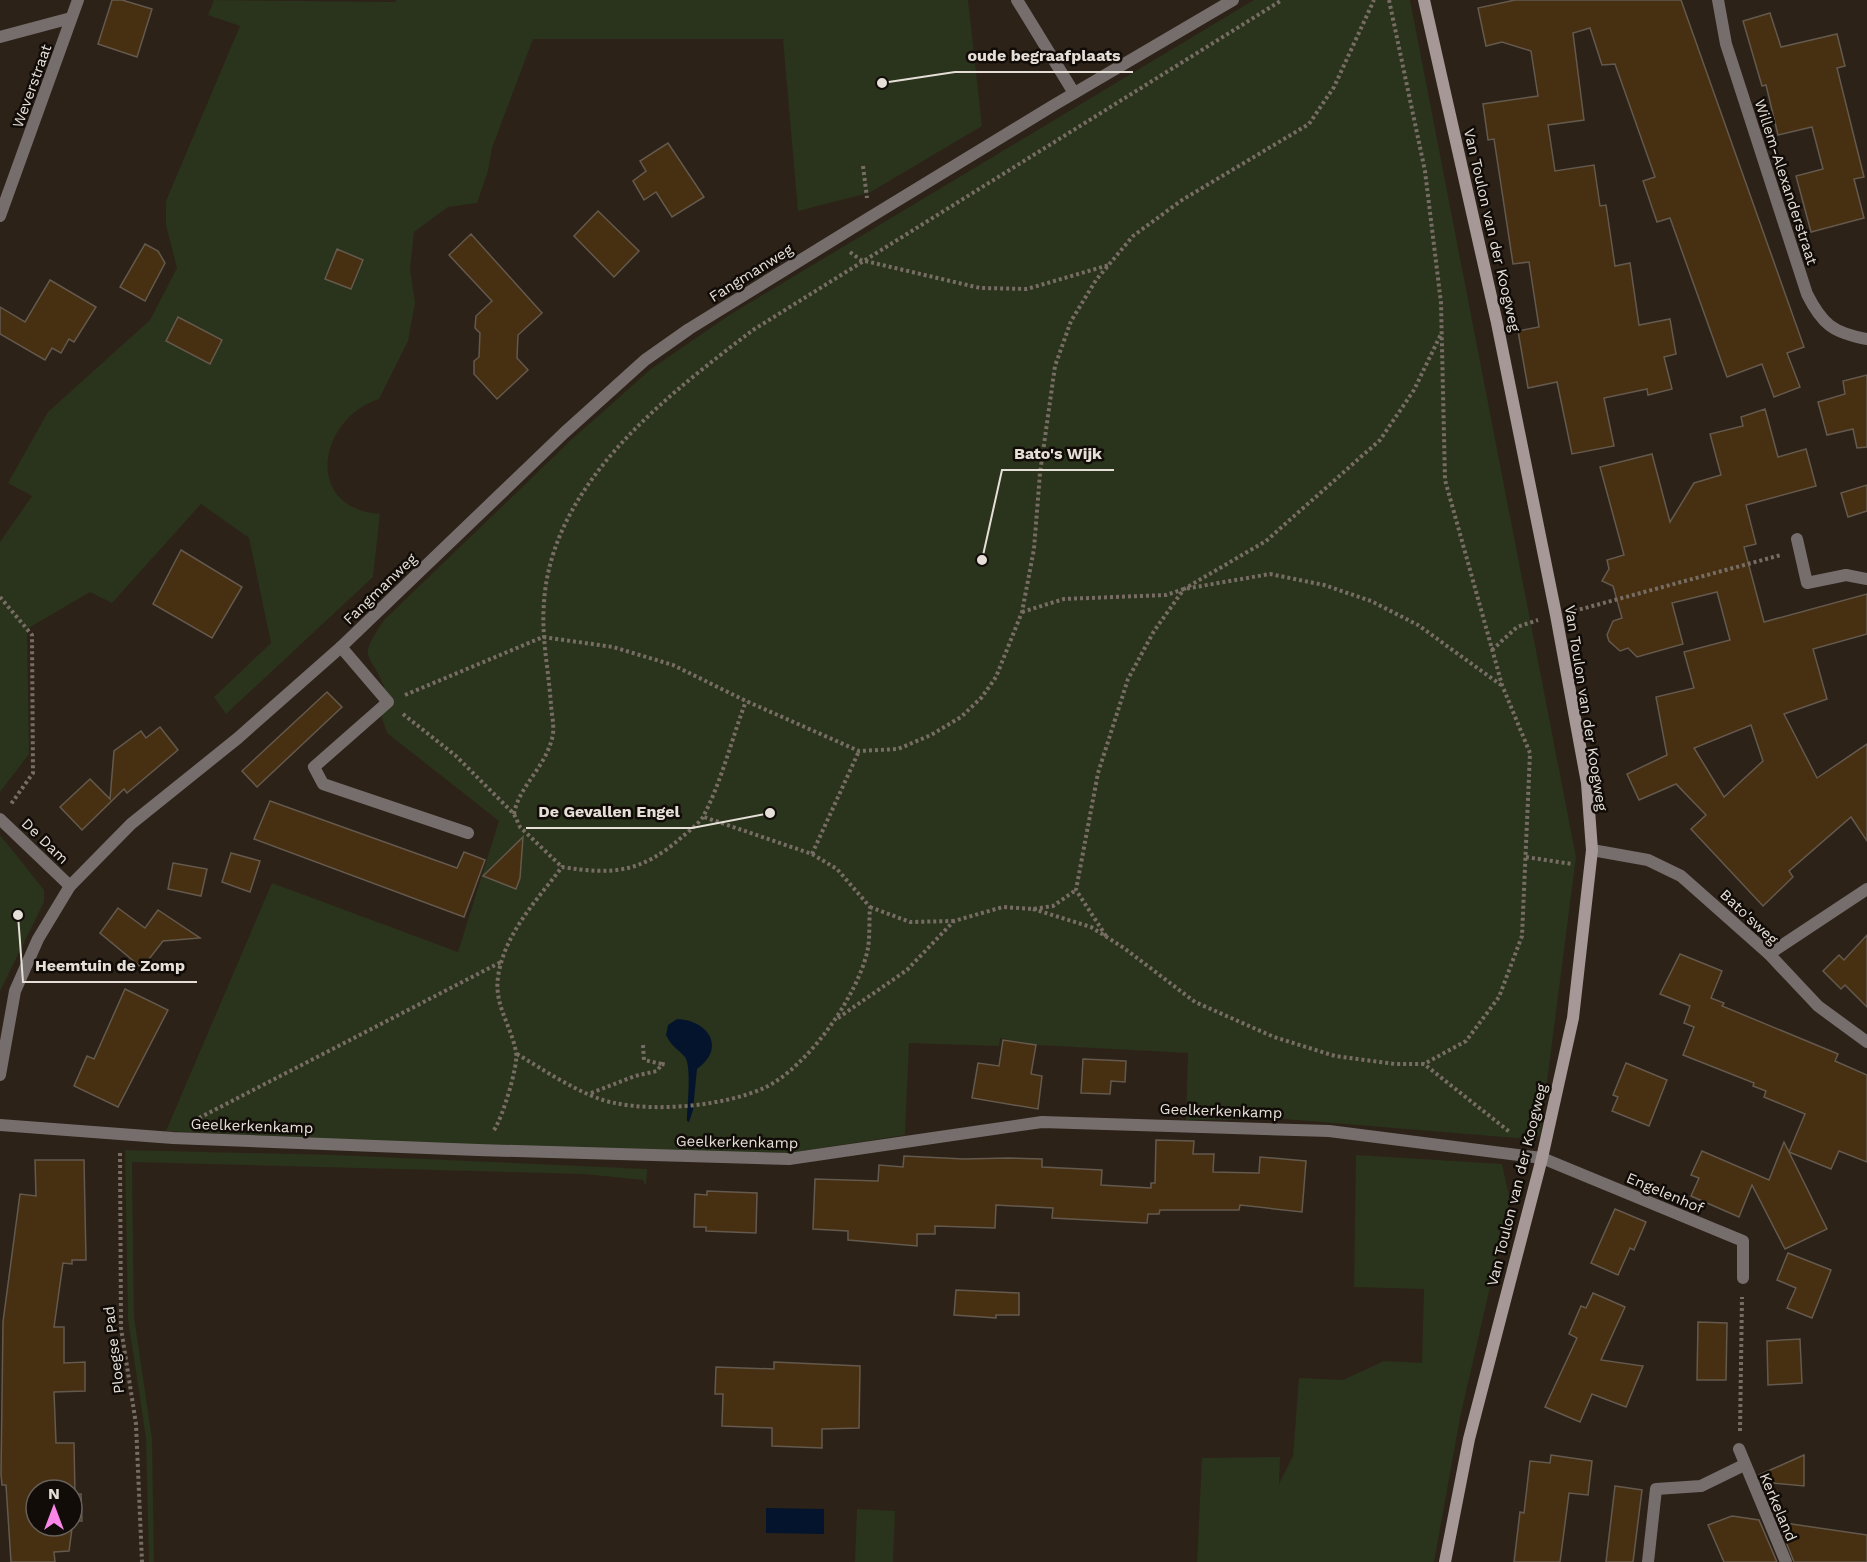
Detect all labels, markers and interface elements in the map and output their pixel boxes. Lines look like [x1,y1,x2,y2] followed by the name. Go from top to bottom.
[955,38,1133,72] callout: oude begraafplaats
[9,41,56,130] street label: Weverstraat
[967,46,1121,65] text: oude begraafplaats
[1751,97,1822,268] street label: Willem-Alexanderstraat
[1460,127,1524,333] street label: Van Toulon van der Koogweg
[706,240,796,306] street label: Fangmanweg
[1002,436,1114,470] callout: Bato's Wijk
[1014,444,1102,463] text: Bato's Wijk
[340,550,420,628] street label: Fangmanweg
[1561,604,1611,812] street label: Van Toulon van der Koogweg
[526,794,692,828] callout: De Gevallen Engel
[538,802,681,821] text: De Gevallen Engel
[18,814,72,868] street label: De Dam
[1716,886,1782,948] street label: Bato'sweg
[23,948,197,982] callout: Heemtuin de Zomp
[35,956,185,975] text: Heemtuin de Zomp
[1483,1082,1551,1288] street label: Van Toulon van der Koogweg
[1159,1100,1283,1122] street label: Geelkerkenkamp
[190,1115,314,1137] street label: Geelkerkenkamp
[676,1132,798,1152] street label: Geelkerkenkamp
[1624,1169,1706,1217] street label: Engelenhof
[100,1305,128,1395] street label: Ploegse Pad
[1756,1470,1800,1544] street label: Kerkeland
[24,1478,84,1538] north arrow
[48,1484,60,1503] text: N

